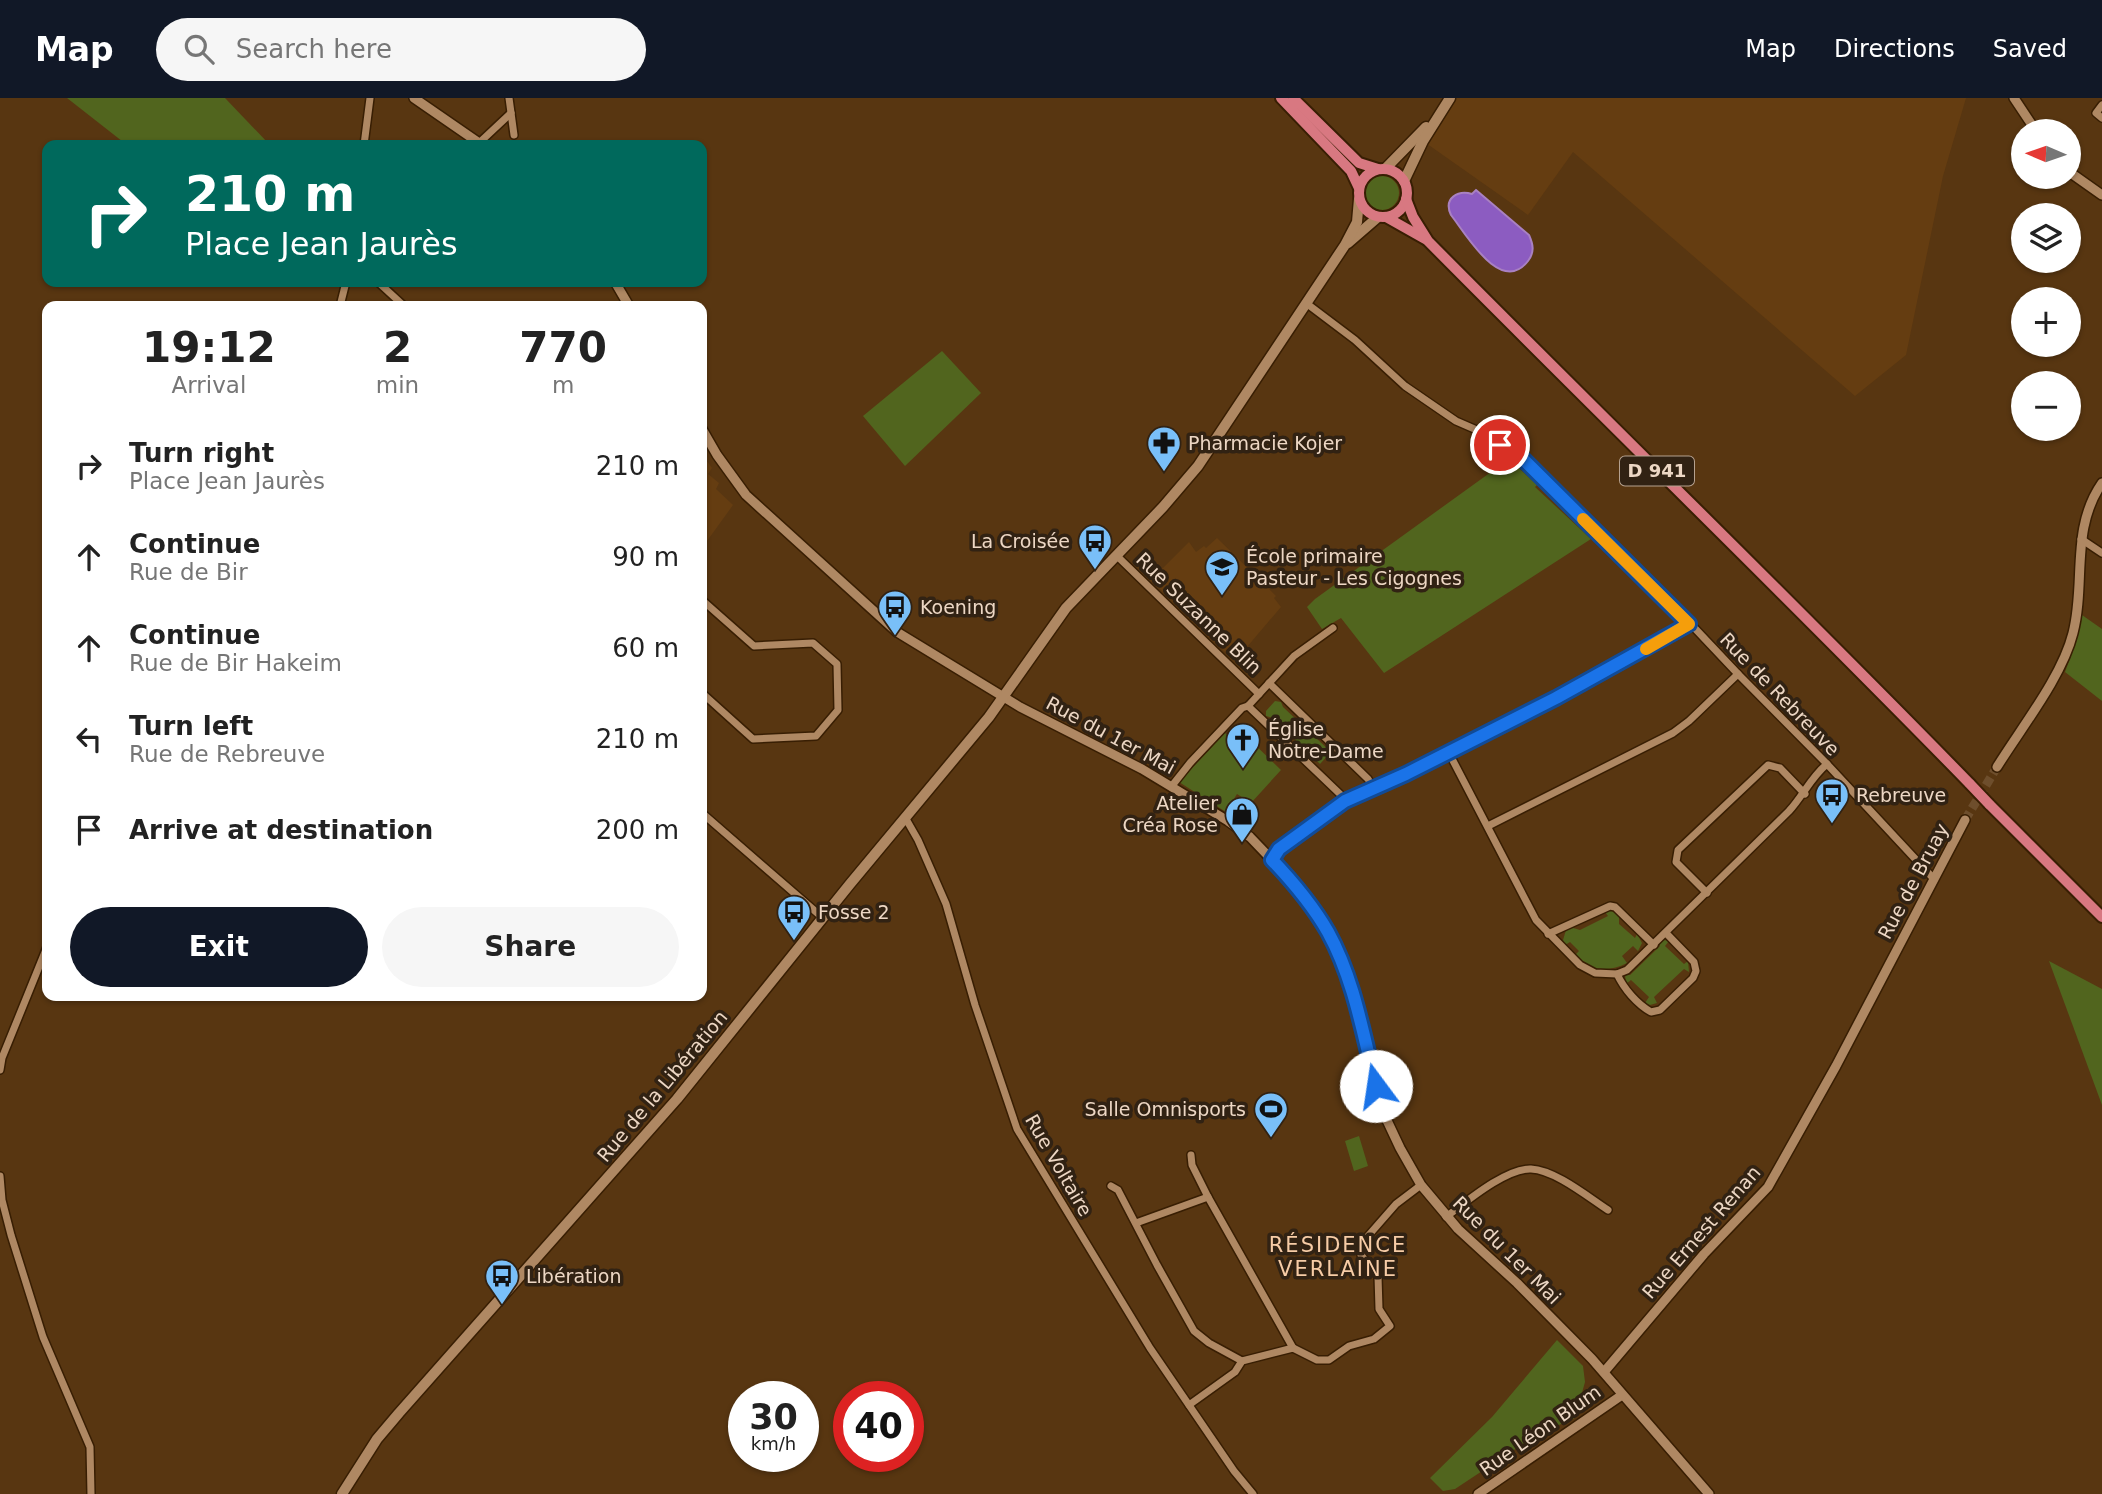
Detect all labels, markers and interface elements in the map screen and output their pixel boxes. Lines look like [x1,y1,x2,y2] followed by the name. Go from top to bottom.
[156,18,646,81] search box
[35,30,114,69] text: Map
[180,30,218,68] icon: search
[236,34,392,64] text: Search here
[1745,35,1796,63] text: Map
[1834,35,1955,63] text: Directions
[1993,35,2067,63] text: Saved
[2011,119,2081,189] north arrow
[2011,119,2081,441] map controls
[185,166,355,223] text: 210 m
[70,168,161,259] icon: right
[2011,203,2081,273] button: layers
[185,225,458,263] text: Place Jean Jaurès
[2011,287,2081,357] button: +
[142,323,276,372] text: 19:12
[383,323,412,372] text: 2
[519,323,607,372] text: 770
[2011,371,2081,441] button: −
[172,372,246,398] text: Arrival
[376,372,419,398] text: min
[552,372,574,398] text: m
[1470,415,1530,475] pin
[1145,424,1183,473] pharmacy icon: Pharmacie Kojer
[1481,426,1519,464] icon: arrive
[1188,432,1342,454] place label: Pharmacie Kojer
[129,438,274,468] text: Turn right
[70,447,108,485] icon: right
[596,451,679,481] text: 210 m
[1620,456,1694,486] road number: D 941
[129,468,325,494] text: Place Jean Jaurès
[1076,522,1114,571] bus stop icon: La Croisée
[129,529,260,559] text: Continue
[971,530,1070,552] place label: La Croisée
[70,538,108,576] icon: ahead
[612,542,679,572] text: 90 m
[1246,545,1462,589] place label: École primaire Pasteur - Les Cigognes
[1132,548,1266,678] street label: Rue Suzanne Blin
[1203,548,1241,597] school or university icon: École primaire Pasteur - Les Cigognes
[129,559,248,585] text: Rue de Bir
[876,588,914,637] bus stop icon: Koening
[920,596,996,618] place label: Koening
[129,620,260,650] text: Continue
[1716,628,1844,760] street label: Rue de Rebreuve
[70,629,108,667] icon: ahead
[612,633,679,663] text: 60 m
[129,650,342,676] text: Rue de Bir Hakeim
[1043,692,1179,778] street label: Rue du 1er Mai
[129,711,253,741] text: Turn left
[1268,718,1384,762] place label: Église Notre-Dame
[70,720,108,758] icon: left
[1224,721,1262,770] church icon: Église Notre-Dame
[596,724,679,754] text: 210 m
[129,741,325,767] text: Rue de Rebreuve
[1813,776,1851,825] bus stop icon: Rebreuve
[1856,784,1946,806] place label: Rebreuve
[1122,792,1218,836] place label: Atelier Créa Rose
[1223,795,1261,844] shop icon: Atelier Créa Rose
[70,811,108,849] icon: arrive
[129,815,433,845] text: Arrive at destination
[596,815,679,845] text: 200 m
[1873,819,1953,943] street label: Rue de Bruay
[775,893,813,942] bus stop icon: Fosse 2
[818,901,890,923] place label: Fosse 2
[70,907,368,987] button: Exit
[382,907,679,987] button: Share
[592,1006,732,1166] street label: Rue de la Libération
[1339,1049,1413,1123] position arrow
[1252,1090,1290,1139] sports icon: Salle Omnisports
[1084,1098,1246,1120] place label: Salle Omnisports
[1021,1110,1097,1220] street label: Rue Voltaire
[1637,1161,1765,1303] street label: Rue Ernest Renan
[1449,1192,1565,1308] street label: Rue du 1er Mai
[1269,1232,1407,1281] district label: RÉSIDENCE VERLAINE
[483,1257,521,1306] bus stop icon: Libération
[526,1265,621,1287] place label: Libération
[1475,1380,1605,1480] street label: Rue Léon Blum
[833,1381,924,1472] speed limit sign: 40
[749,1397,798,1437] text: 30
[751,1433,796,1454] text: km/h

